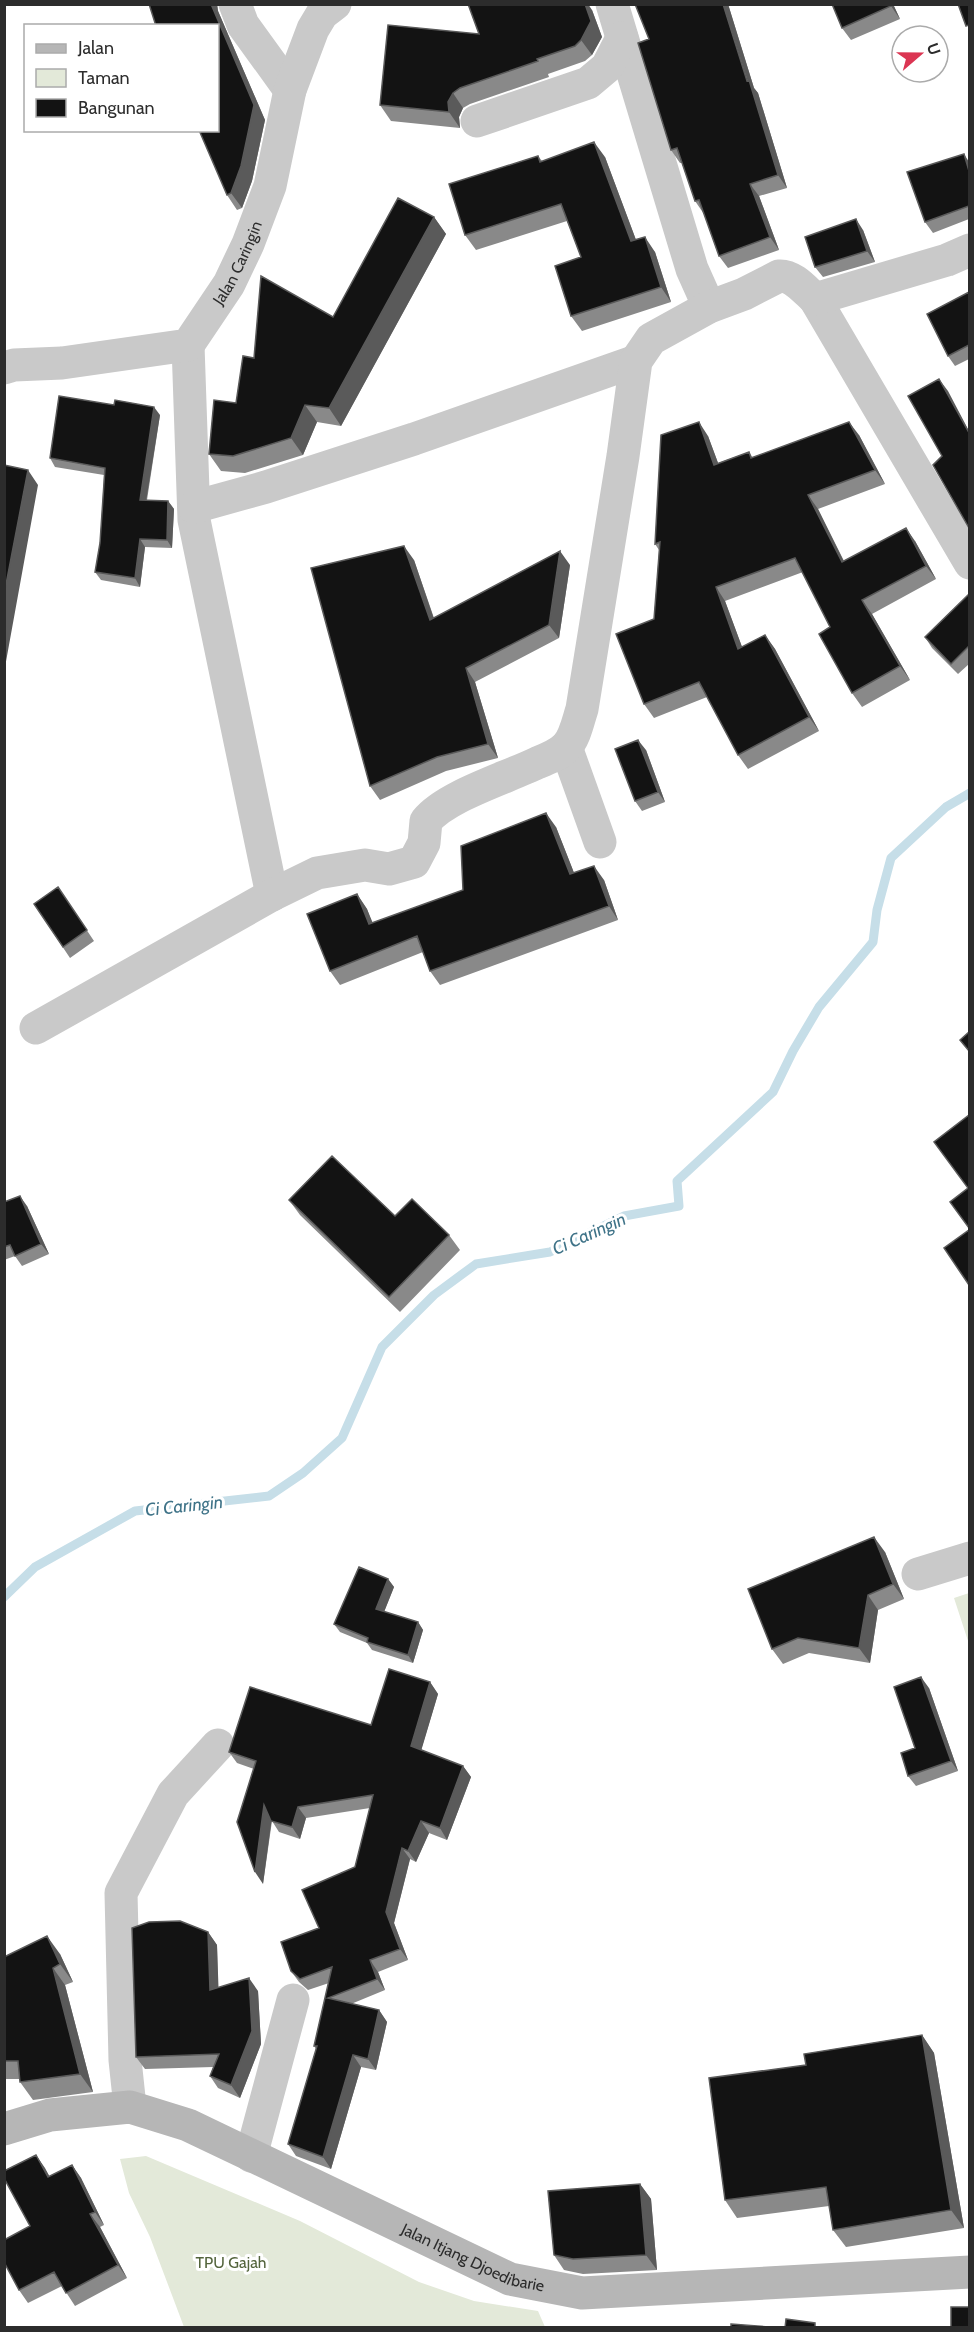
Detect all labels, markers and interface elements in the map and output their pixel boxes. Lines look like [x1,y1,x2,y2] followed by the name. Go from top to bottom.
[24,24,219,132] legend
[890,24,950,84] north arrow
[77,37,114,59] text: Jalan
[923,40,945,58] text: U
[78,67,130,89] text: Taman
[78,97,155,119] text: Bangunan
[208,218,265,309] street label: Jalan Caringin
[549,1208,629,1260] water label: Ci Caringin
[144,1491,224,1521] water label: Ci Caringin
[397,2219,546,2295] street label: Jalan Itjang Djoedibarie
[195,2253,267,2272] park label: TPU Gajah

